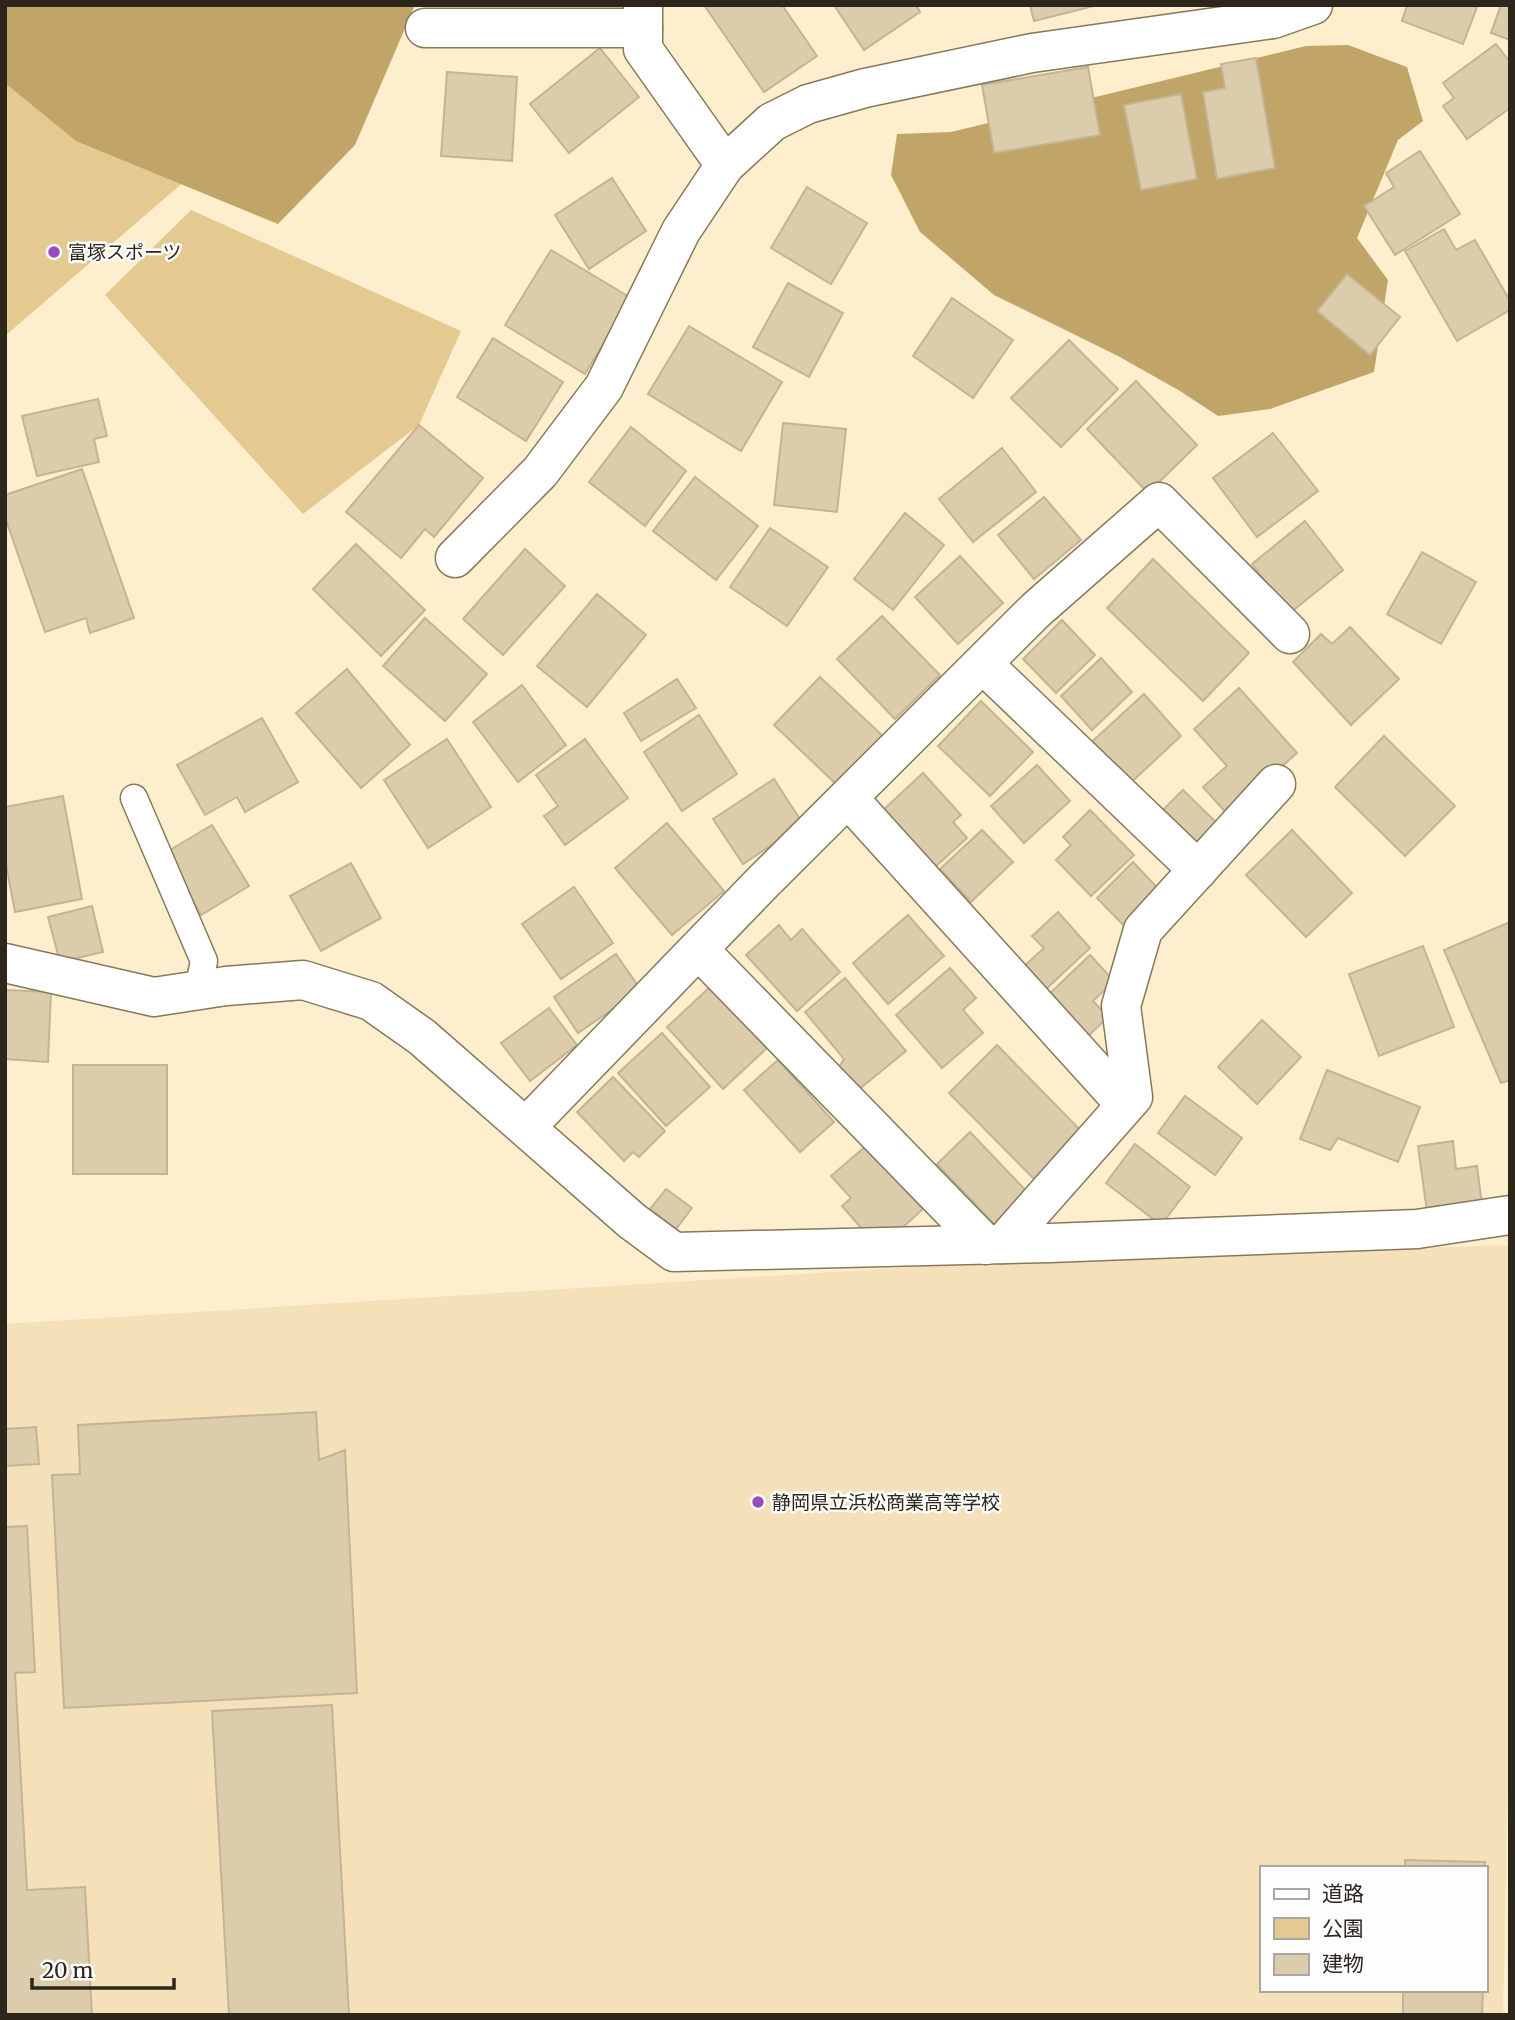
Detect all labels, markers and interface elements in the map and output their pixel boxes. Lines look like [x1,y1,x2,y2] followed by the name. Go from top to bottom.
[68,240,182,264] place label: 富塚スポーツ
[46,244,62,260] marker: 富塚スポーツ
[772,1490,1000,1514] place label: 静岡県立浜松商業高等学校
[750,1494,766,1510] marker: 静岡県立浜松商業高等学校
[1260,1866,1487,1992] legend
[1322,1880,1364,1907] text: 道路
[1322,1915,1364,1942] text: 公園
[32,1946,173,1990] scale bar
[1322,1950,1364,1977] text: 建物
[42,1957,94,1984] text: 20 m

